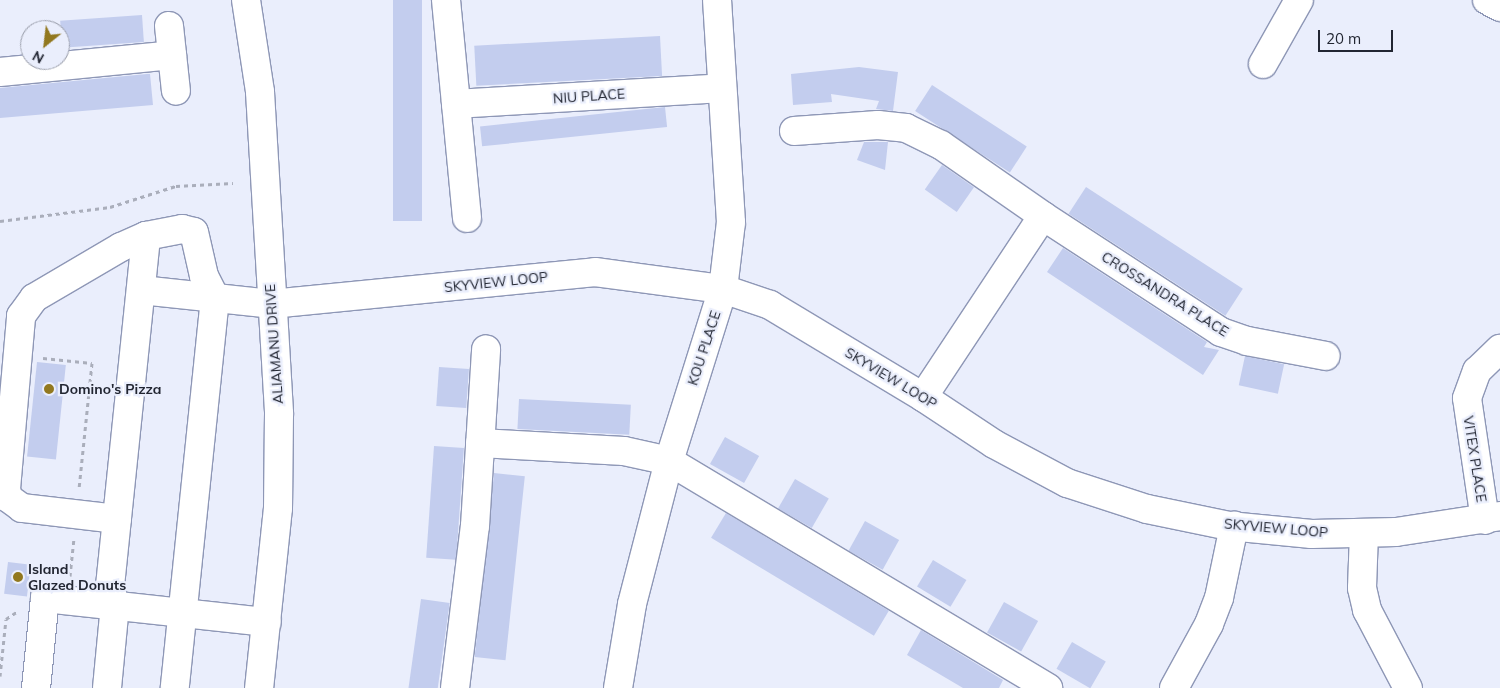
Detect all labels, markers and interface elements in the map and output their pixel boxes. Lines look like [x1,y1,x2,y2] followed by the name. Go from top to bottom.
[20,20,70,70] north arrow
[1320,20,1395,52] scale bar
[1326,29,1361,48] text: 20 m
[29,47,47,68] text: N
[552,85,626,107] street label: NIU PLACE
[1098,248,1232,340] street label: CROSSANDRA PLACE
[443,268,549,296] street label: SKYVIEW LOOP
[261,283,287,405] street label: ALIAMANU DRIVE
[684,309,724,387] street label: KOU PLACE
[842,344,940,412] street label: SKYVIEW LOOP
[59,381,161,397] place label: Domino's Pizza
[43,383,55,395] marker: Domino's Pizza
[1460,415,1490,503] street label: VITEX PLACE
[1223,515,1329,541] street label: SKYVIEW LOOP
[28,561,126,594] place label: Island Glazed Donuts
[12,571,24,583] marker: Island Glazed Donuts

